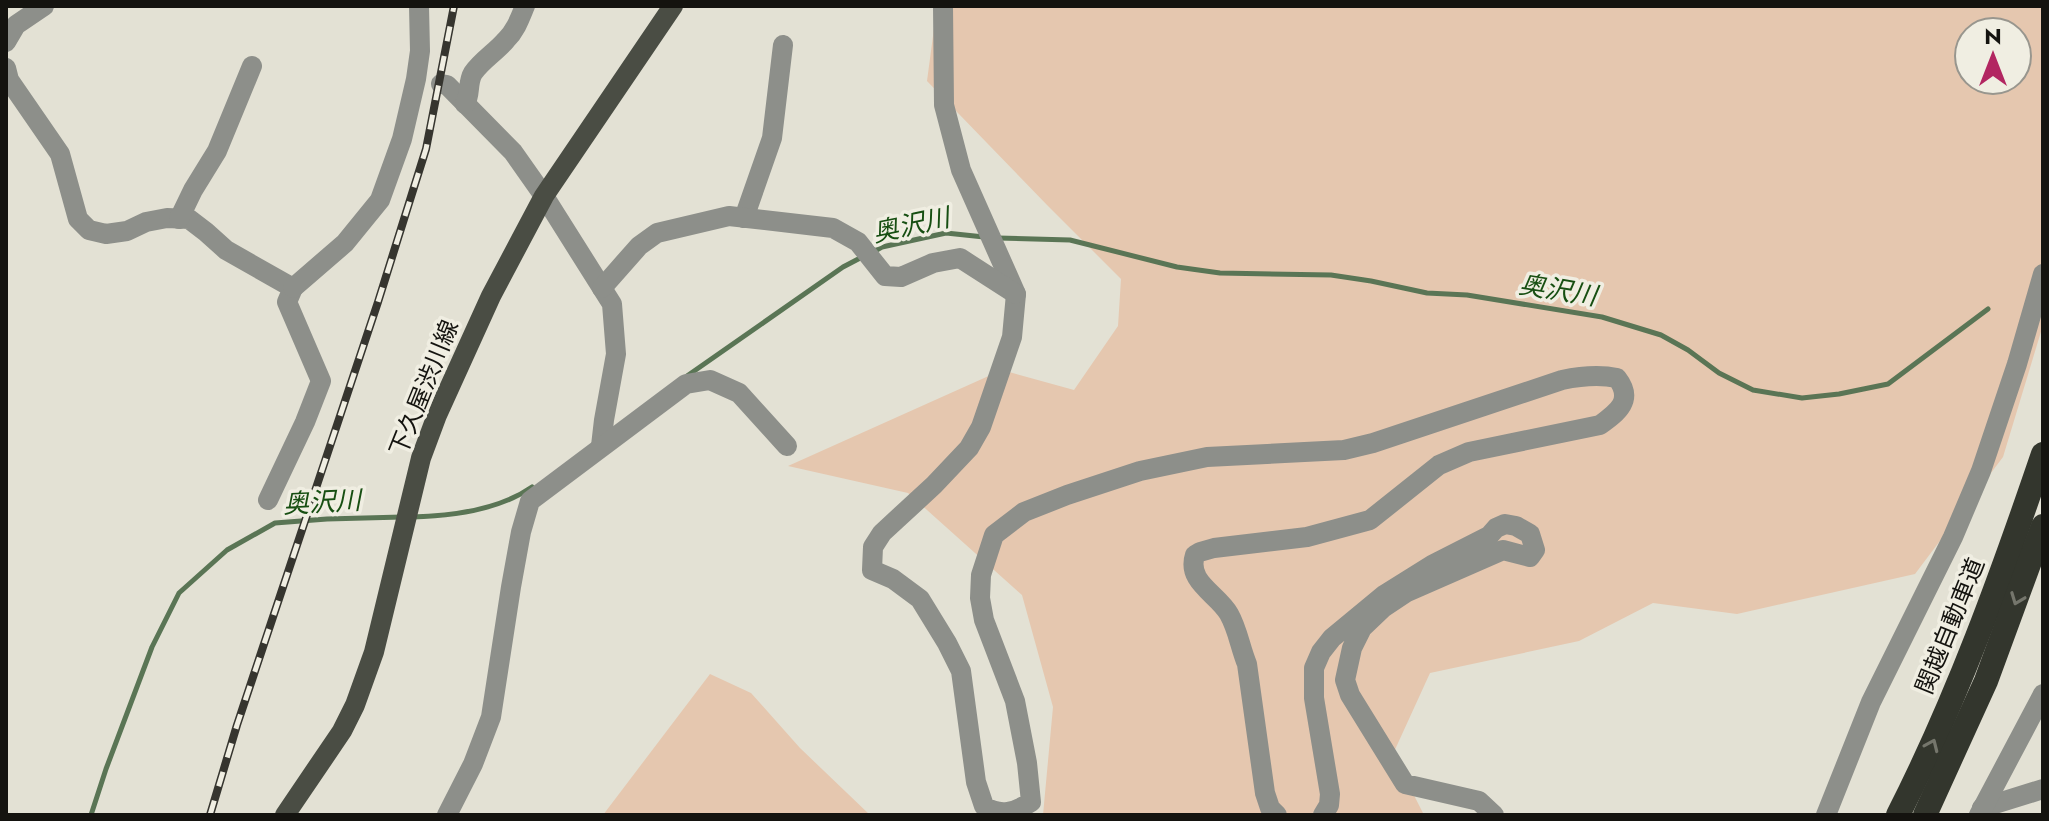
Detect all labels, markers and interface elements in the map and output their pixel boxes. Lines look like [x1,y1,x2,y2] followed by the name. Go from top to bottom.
[1953,16,2033,96] north arrow
[1984,20,2002,52] text: N
[869,198,956,252] water label: 奥沢川
[1517,265,1602,315] water label: 奥沢川
[380,314,467,461] street label: 下久屋渋川線
[282,481,365,523] water label: 奥沢川
[1906,552,1993,699] street label: 関越自動車道
[2010,591,2027,605] one-way arrow
[1922,738,1938,753] one-way arrow

